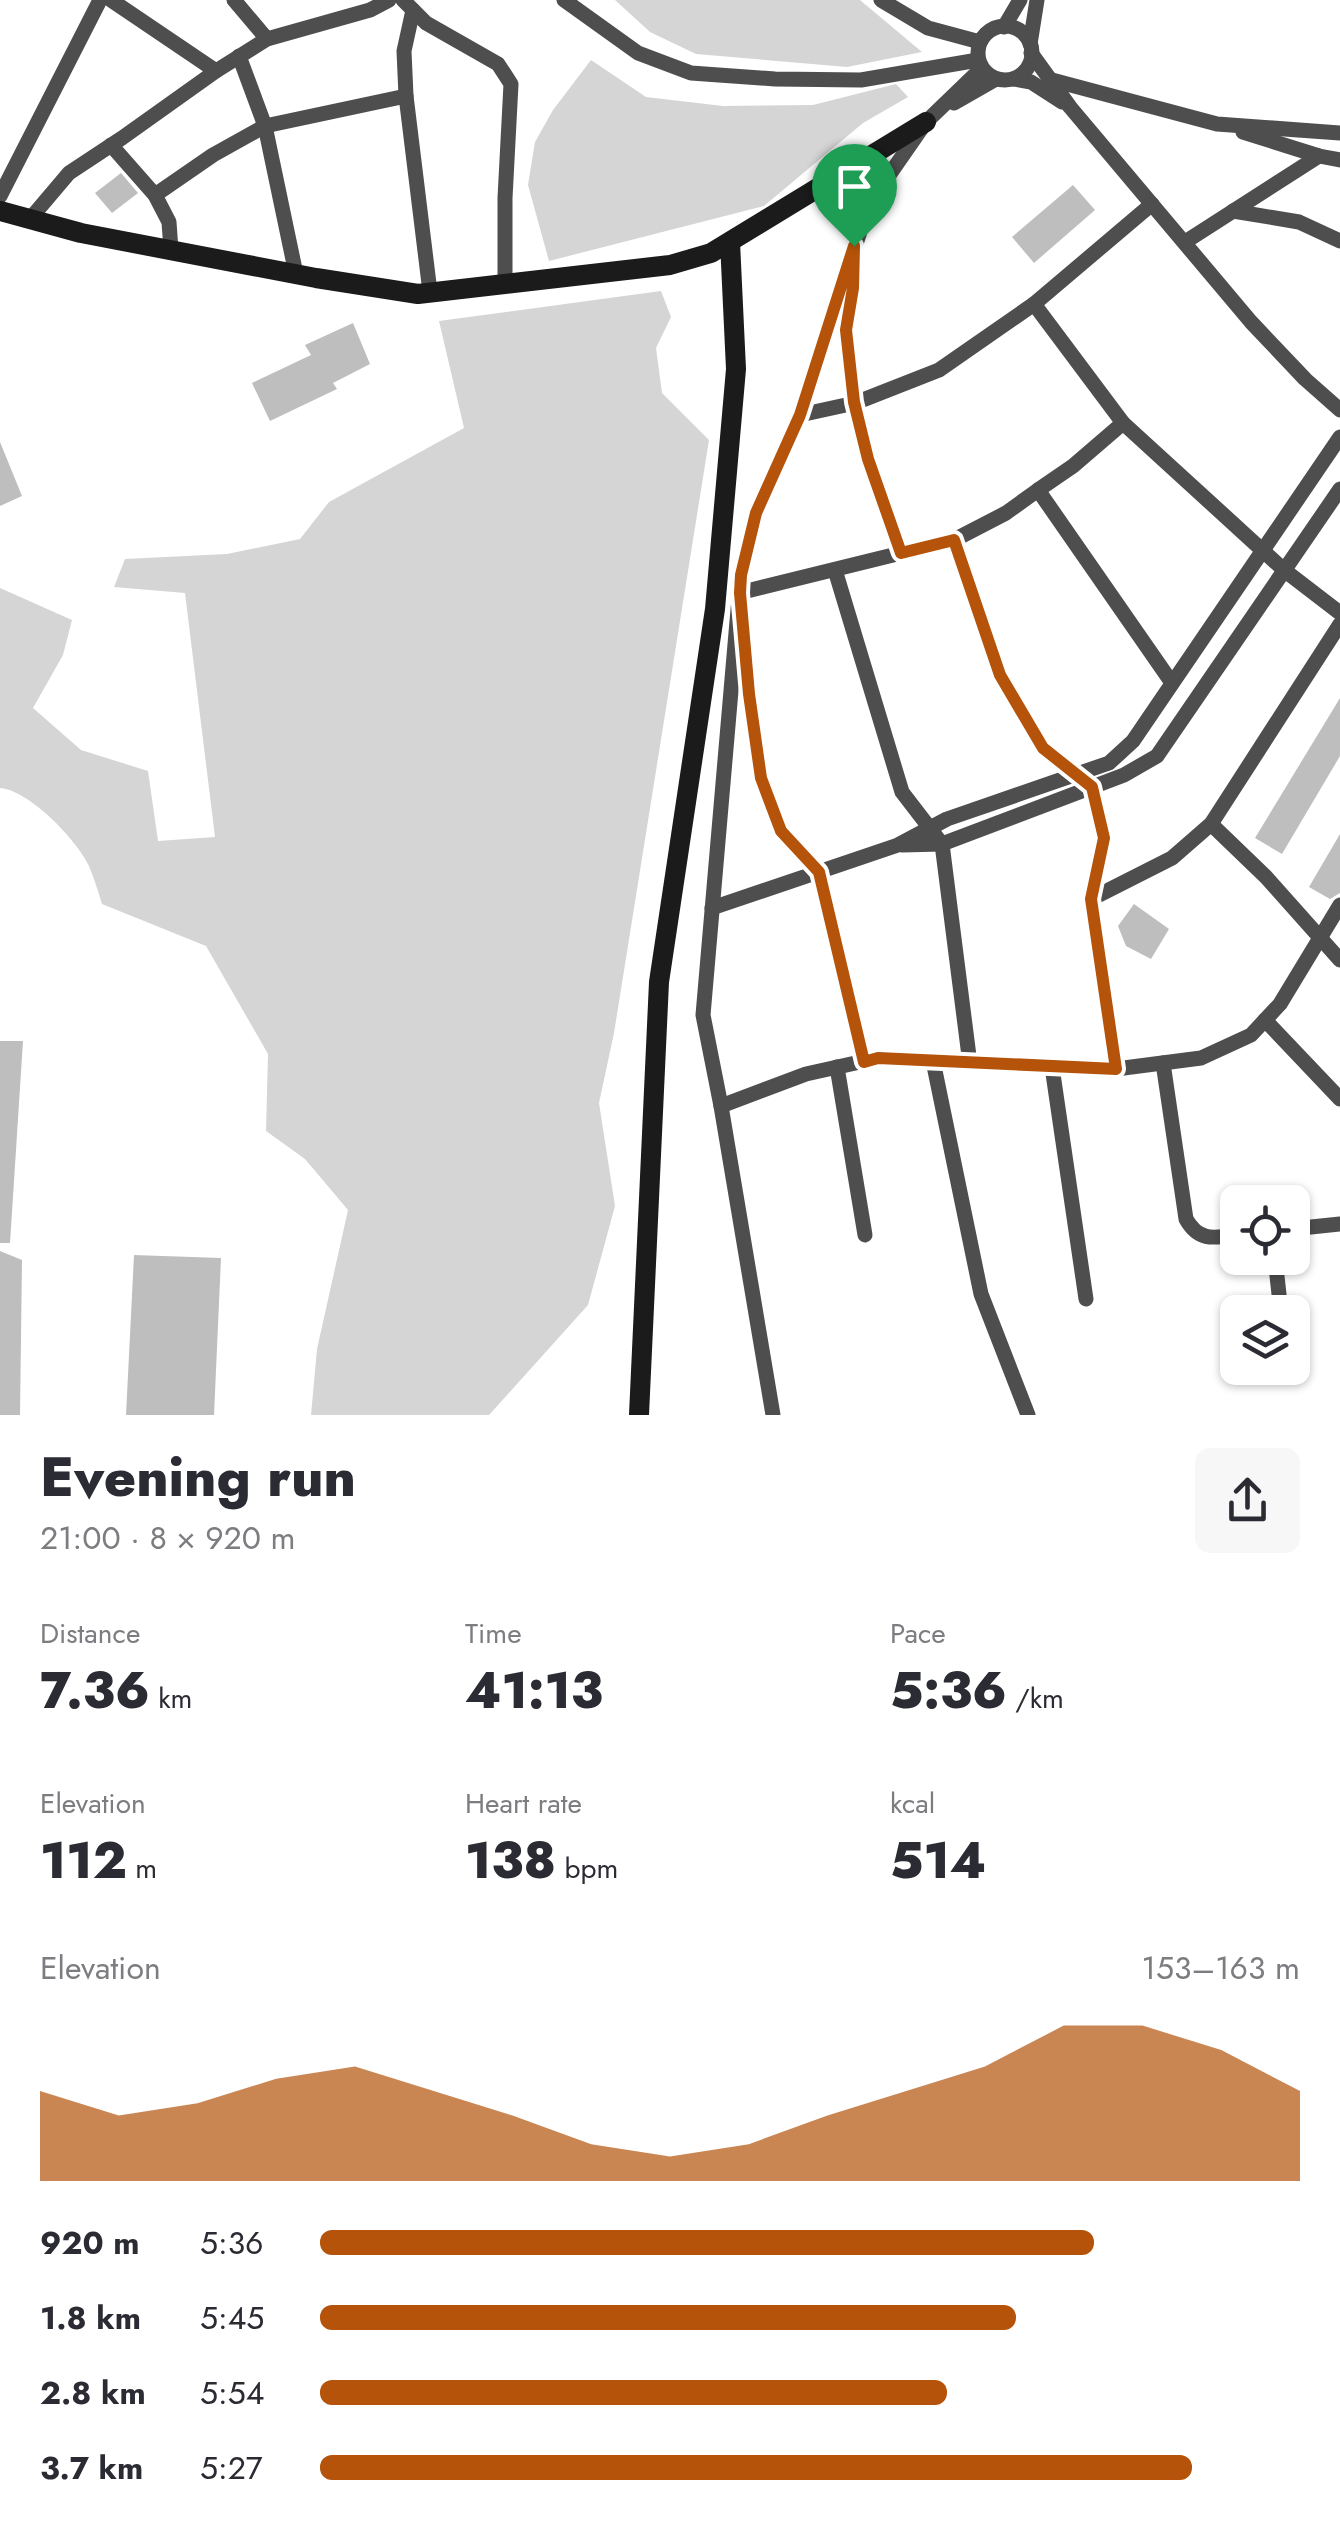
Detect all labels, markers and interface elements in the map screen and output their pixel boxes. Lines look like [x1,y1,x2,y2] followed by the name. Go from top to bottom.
[812,144,897,247] pin
[827,159,882,214] icon: arrive
[1220,1185,1310,1385] map controls
[1220,1185,1310,1275] button: locate
[1220,1295,1310,1385] button: layers
[40,1437,356,1517] text: Evening run
[1195,1448,1300,1553] button: share
[40,1515,296,1561] text: 21:00 · 8 × 920 m
[40,1613,140,1654] text: Distance
[465,1613,522,1654] text: Time
[890,1613,946,1654] text: Pace
[40,1654,150,1727] text: 7.36
[465,1654,603,1727] text: 41:13
[890,1654,1007,1727] text: 5:36
[150,1678,192,1719] text: km
[1007,1678,1064,1719] text: /km
[40,1783,146,1824] text: Elevation
[465,1783,582,1824] text: Heart rate
[890,1783,935,1824] text: kcal
[40,1824,127,1897] text: 112
[465,1824,556,1897] text: 138
[890,1824,986,1897] text: 514
[127,1848,157,1889] text: m
[556,1848,618,1889] text: bpm
[40,1945,161,1991] text: Elevation
[1142,1945,1300,1991] text: 153–163 m
[40,2220,139,2266] text: 920 m
[200,2220,264,2266] text: 5:36
[40,2295,141,2341] text: 1.8 km
[200,2295,264,2341] text: 5:45
[40,2370,146,2416] text: 2.8 km
[200,2370,264,2416] text: 5:54
[40,2445,143,2491] text: 3.7 km
[200,2445,263,2491] text: 5:27

